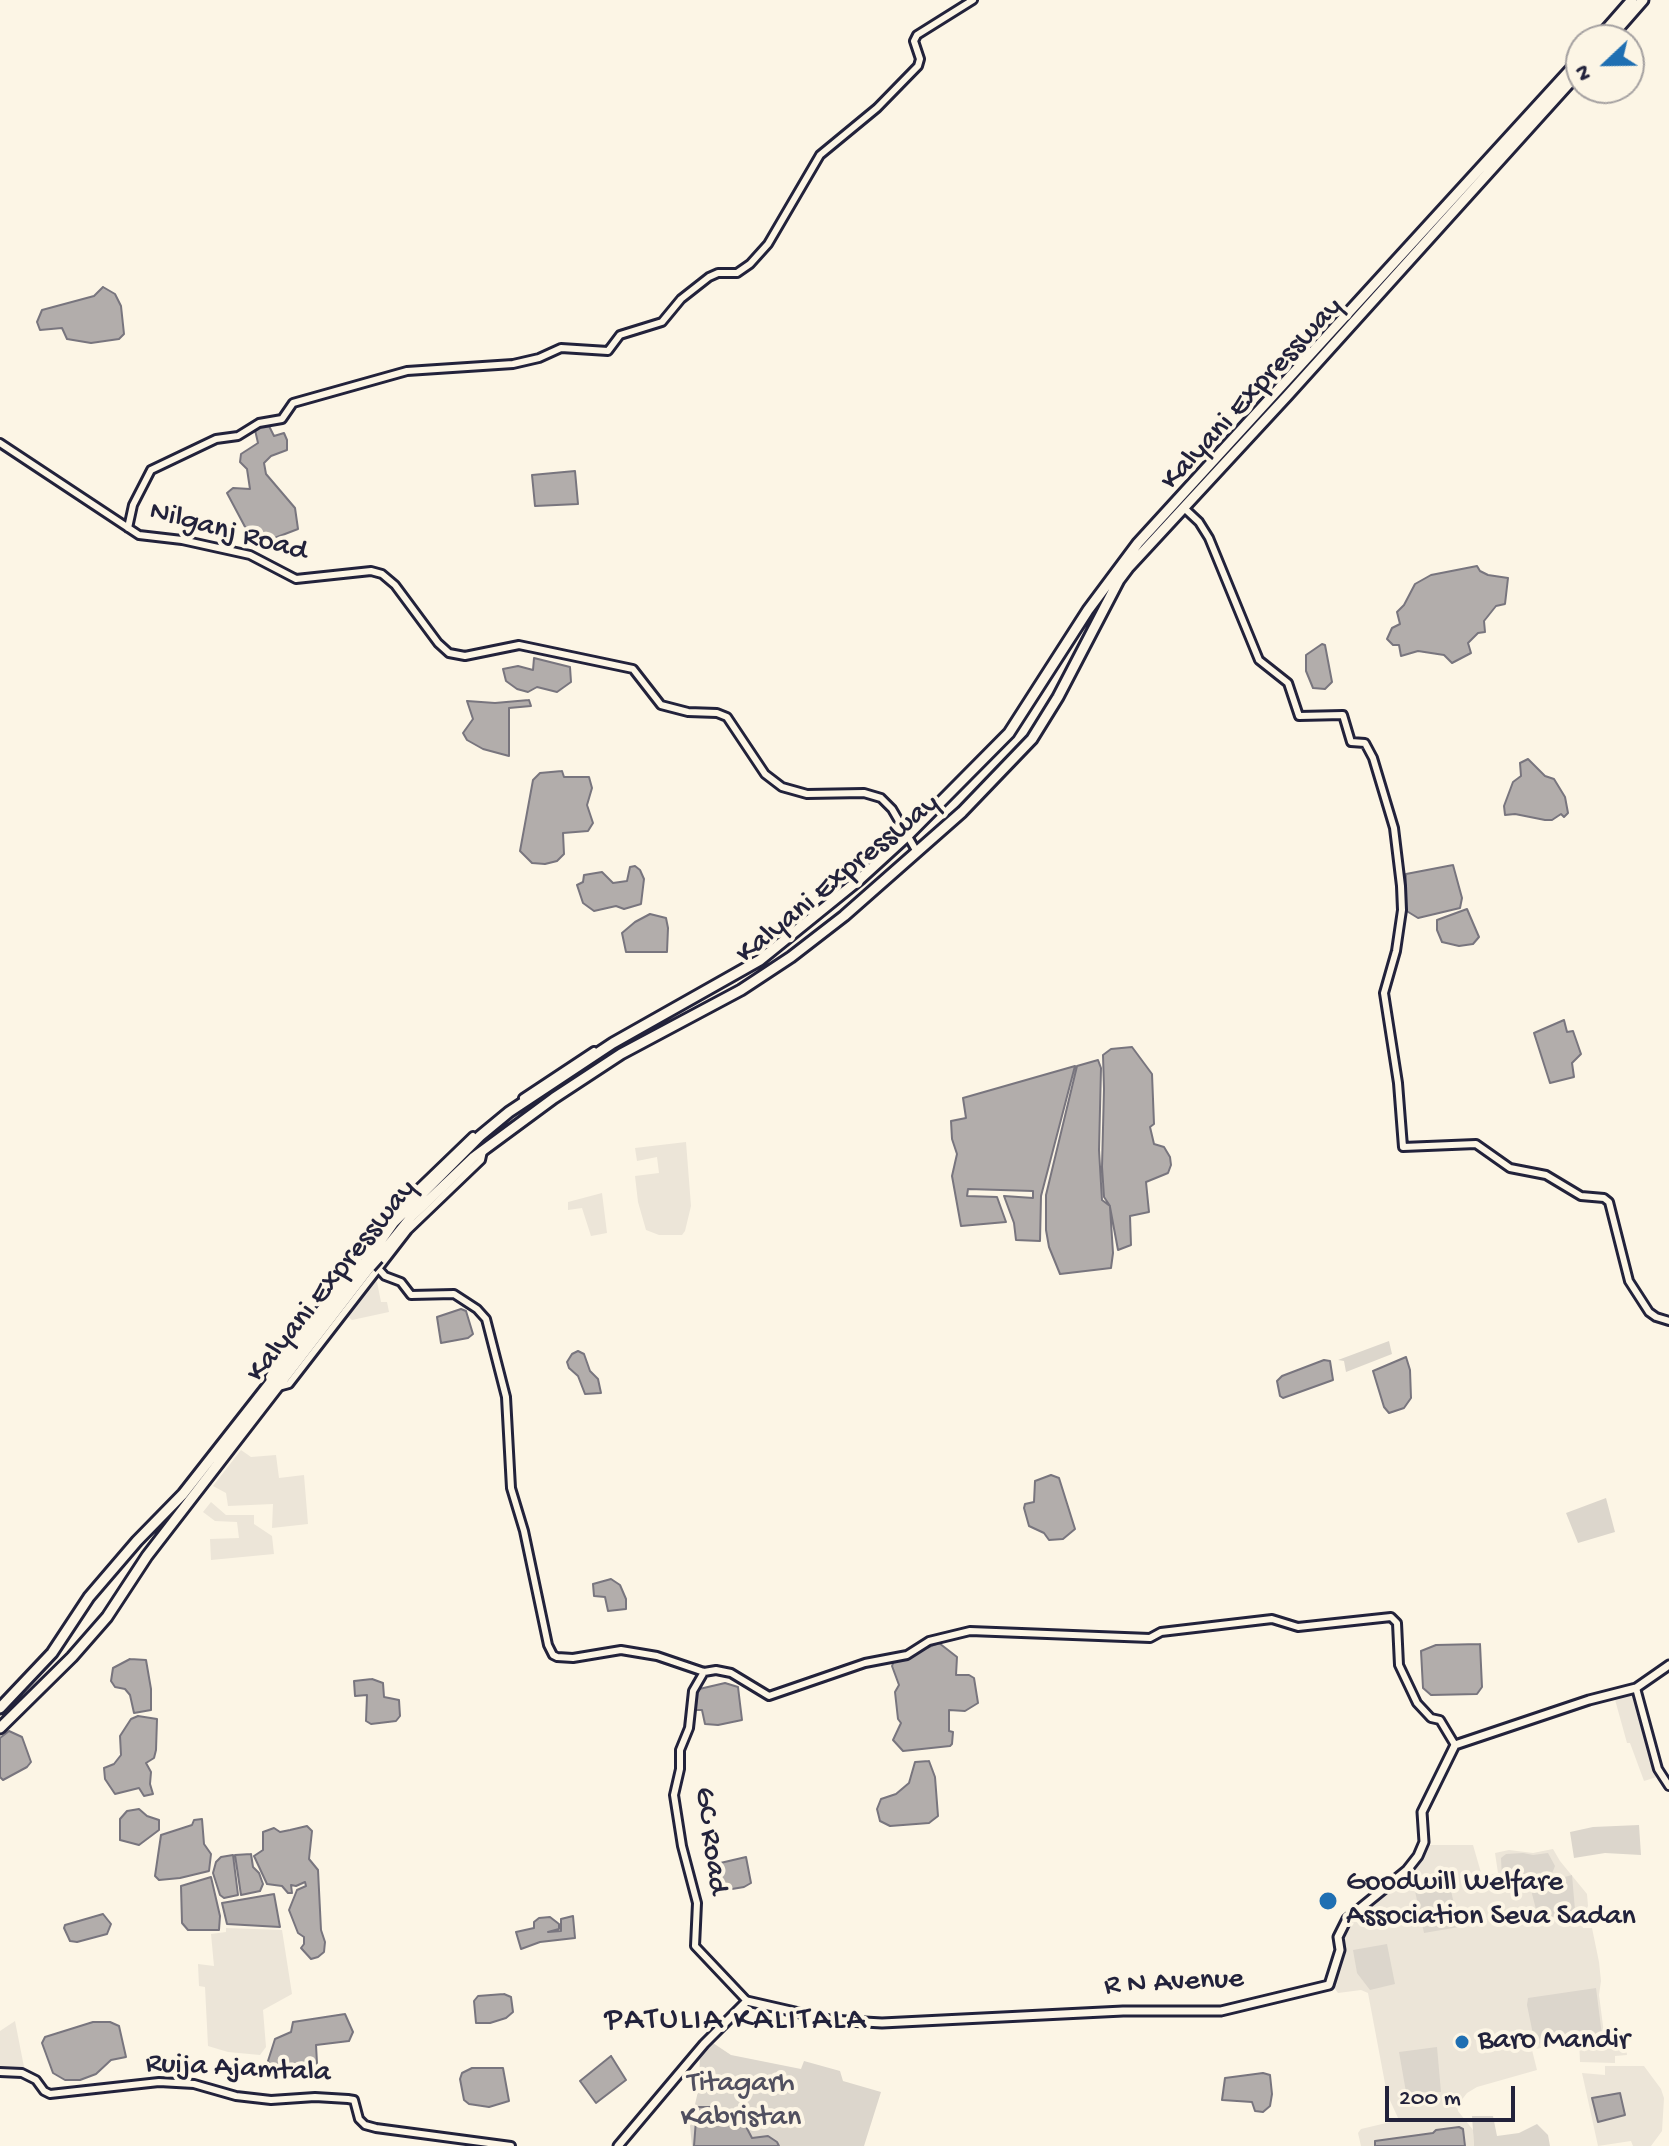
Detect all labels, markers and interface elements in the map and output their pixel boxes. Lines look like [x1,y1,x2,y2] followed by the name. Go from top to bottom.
[1565,24,1645,104] north arrow
[1570,61,1599,84] text: N
[1154,291,1352,499] street label: Kalyani Expressway
[145,495,311,571] street label: Nilganj Road
[730,787,948,973] street label: Kalyani Expressway
[240,1173,426,1391] street label: Kalyani Expressway
[684,1785,734,1897] street label: GC Road
[1346,1866,1636,1936] place label: Goodwill Welfare Association Seva Sadan
[1317,1890,1339,1912] marker: Goodwill Welfare Association Seva Sadan
[1103,1962,1245,2006] street label: R N Avenue
[605,2003,867,2041] district label: PATULIA KALITALA
[1478,2024,1630,2060] place label: Baro Mandir
[1453,2033,1471,2051] marker: Baro Mandir
[145,2047,331,2093] street label: Ruija Ajamtala
[681,2067,801,2138] park label: Titagarh Kabristan
[1389,2070,1519,2120] scale bar
[1399,2085,1461,2114] text: 200 m

